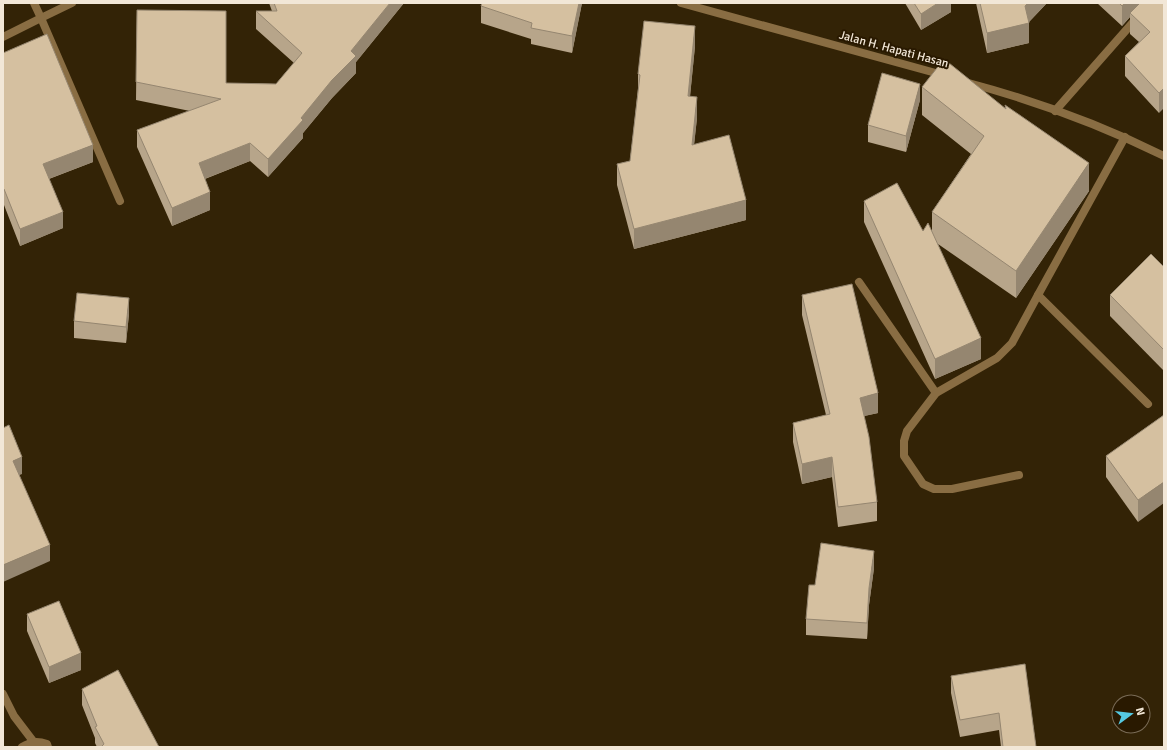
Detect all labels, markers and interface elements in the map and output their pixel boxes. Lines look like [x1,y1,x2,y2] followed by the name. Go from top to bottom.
[838,28,950,71] street label: Jalan H. Hapati Hasan
[1111,694,1151,734] north arrow
[1133,706,1147,717] text: N

